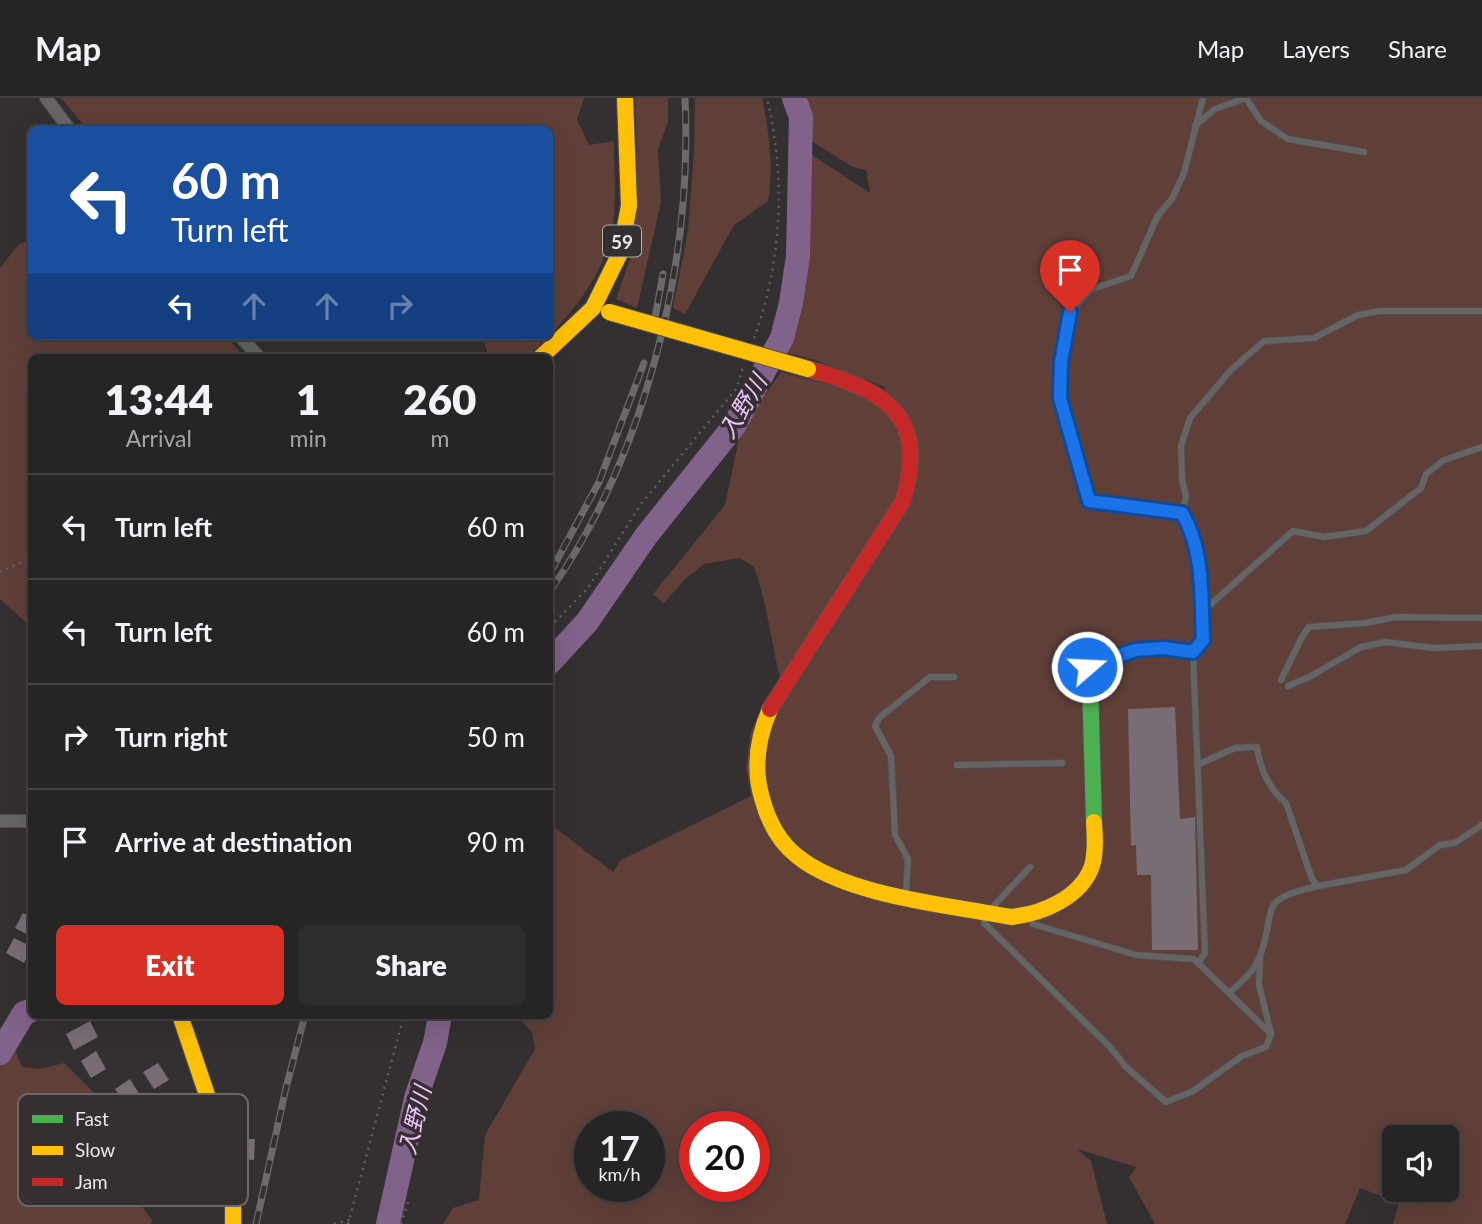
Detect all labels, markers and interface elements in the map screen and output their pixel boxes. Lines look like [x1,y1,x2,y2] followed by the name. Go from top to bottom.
[35,28,101,68] text: Map
[1197,34,1244,63] text: Map
[1282,34,1350,63] text: Layers
[1388,34,1447,63] text: Share
[171,151,281,209] text: 60 m
[56,154,147,245] icon: left
[171,210,288,249] text: Turn left
[603,225,641,256] road number: 59
[1040,240,1100,312] pin
[1051,251,1089,289] icon: arrive
[162,287,200,325] icon: left
[235,287,273,325] icon: ahead
[308,287,346,325] icon: ahead
[381,287,419,325] icon: right
[712,367,773,443] water label: 入野川
[105,374,213,424] text: 13:44
[296,374,320,424] text: 1
[403,374,476,424] text: 260
[126,424,192,452] text: Arrival
[290,424,327,452] text: min
[430,424,449,452] text: m
[56,508,94,546] icon: left
[115,511,212,543] text: Turn left
[467,511,525,543] text: 60 m
[56,613,94,651] icon: left
[115,616,212,648] text: Turn left
[467,616,525,648] text: 60 m
[1050,630,1124,704] position arrow
[56,718,94,756] icon: right
[115,721,228,753] text: Turn right
[467,721,525,753] text: 50 m
[56,823,94,861] icon: arrive
[115,826,352,858] text: Arrive at destination
[467,826,525,858] text: 90 m
[56,925,284,1005] button: Exit
[298,925,525,1005] button: Share
[392,1080,437,1157] water label: 入野川
[18,1094,248,1206] legend
[75,1107,109,1130] text: Fast
[679,1111,770,1202] speed limit sign: 20
[1382,1125,1459,1202] map controls
[1382,1125,1459,1202] button: sound
[599,1126,640,1168] text: 17
[75,1138,115,1161] text: Slow
[598,1163,641,1185] text: km/h
[75,1170,108,1193] text: Jam

